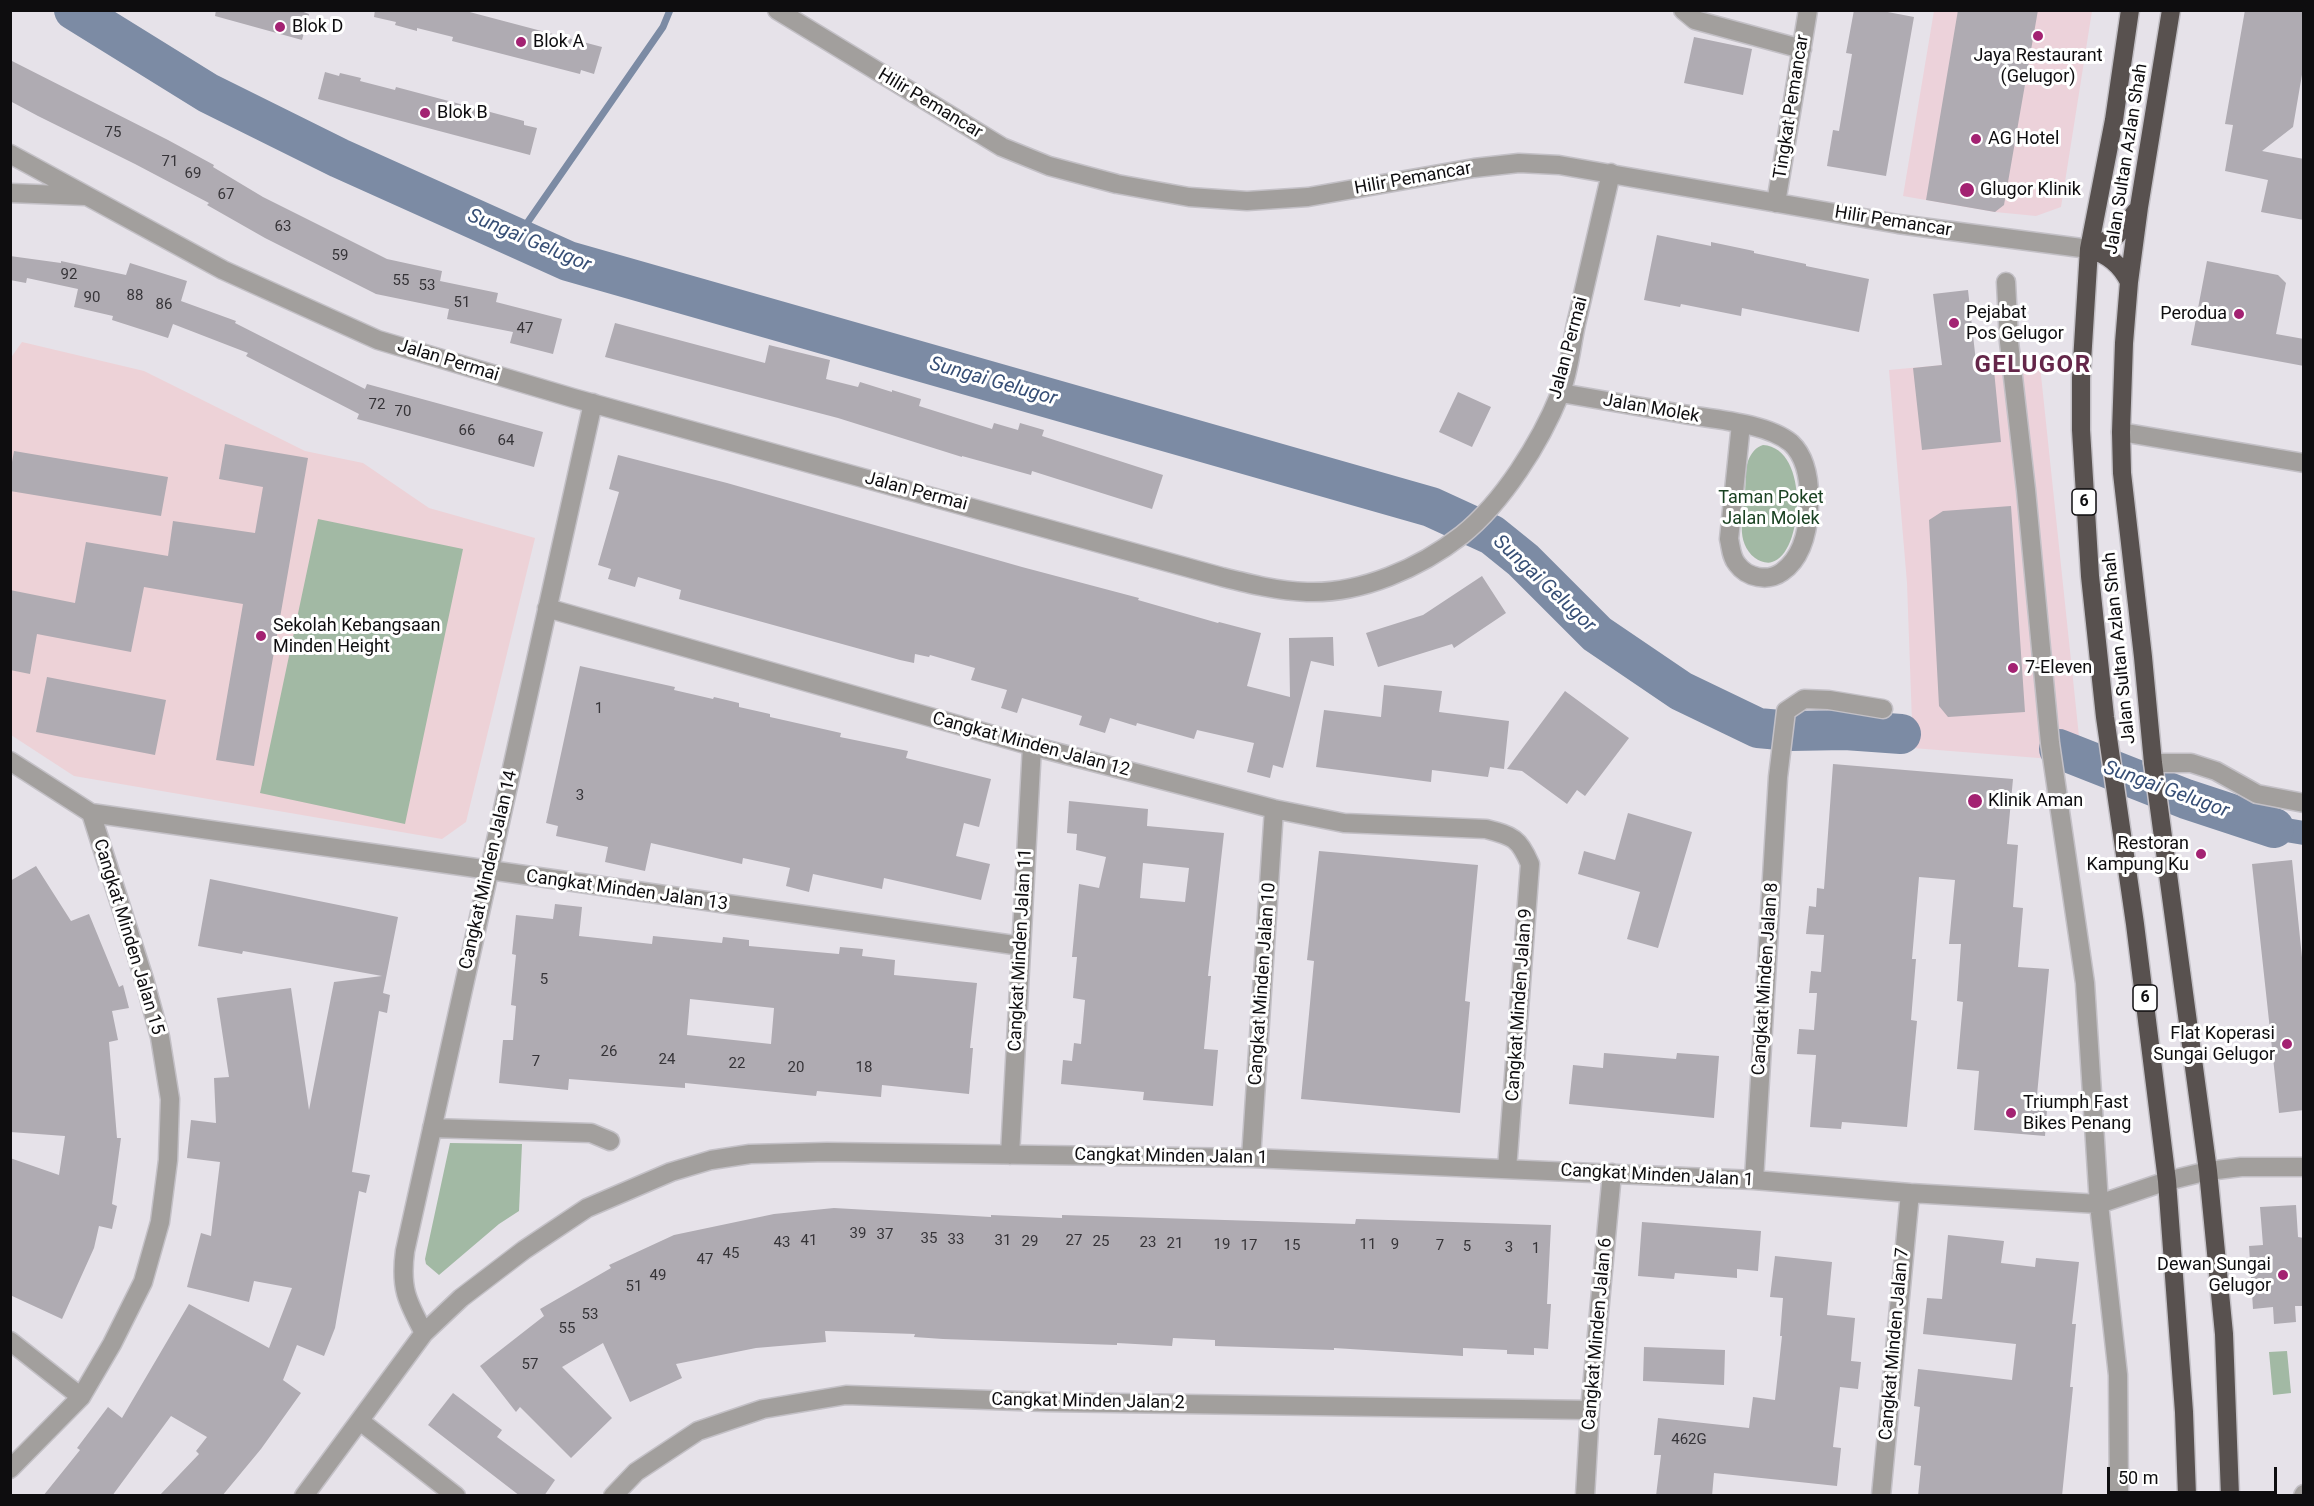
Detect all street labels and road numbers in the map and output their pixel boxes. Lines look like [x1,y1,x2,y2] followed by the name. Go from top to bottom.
[1770,33,1814,181] street label: Tingkat Pemancar
[2101,62,2153,256] street label: Jalan Sultan Azlan Shah
[874,64,986,144] street label: Hilir Pemancar
[1353,158,1473,200] street label: Hilir Pemancar
[1833,202,1953,242] street label: Hilir Pemancar
[1545,294,1593,402] street label: Jalan Permai
[395,335,501,387] street label: Jalan Permai
[1601,390,1701,428] street label: Jalan Molek
[862,468,970,516] street label: Jalan Permai
[2072,489,2096,515] road number: 6
[2099,551,2141,745] street label: Jalan Sultan Azlan Shah
[930,708,1132,782] street label: Cangkat Minden Jalan 12
[456,768,522,972] street label: Cangkat Minden Jalan 14
[88,837,168,1037] street label: Cangkat Minden Jalan 15
[1005,848,1037,1052] street label: Cangkat Minden Jalan 11
[525,866,729,916] street label: Cangkat Minden Jalan 13
[1245,882,1281,1086] street label: Cangkat Minden Jalan 10
[1748,882,1784,1076] street label: Cangkat Minden Jalan 8
[1502,908,1538,1102] street label: Cangkat Minden Jalan 9
[2133,985,2157,1011] road number: 6
[1074,1145,1268,1169] street label: Cangkat Minden Jalan 1
[1560,1160,1754,1192] street label: Cangkat Minden Jalan 1
[1579,1237,1617,1431] street label: Cangkat Minden Jalan 6
[1876,1247,1914,1441] street label: Cangkat Minden Jalan 7
[991,1390,1185,1414] street label: Cangkat Minden Jalan 2

